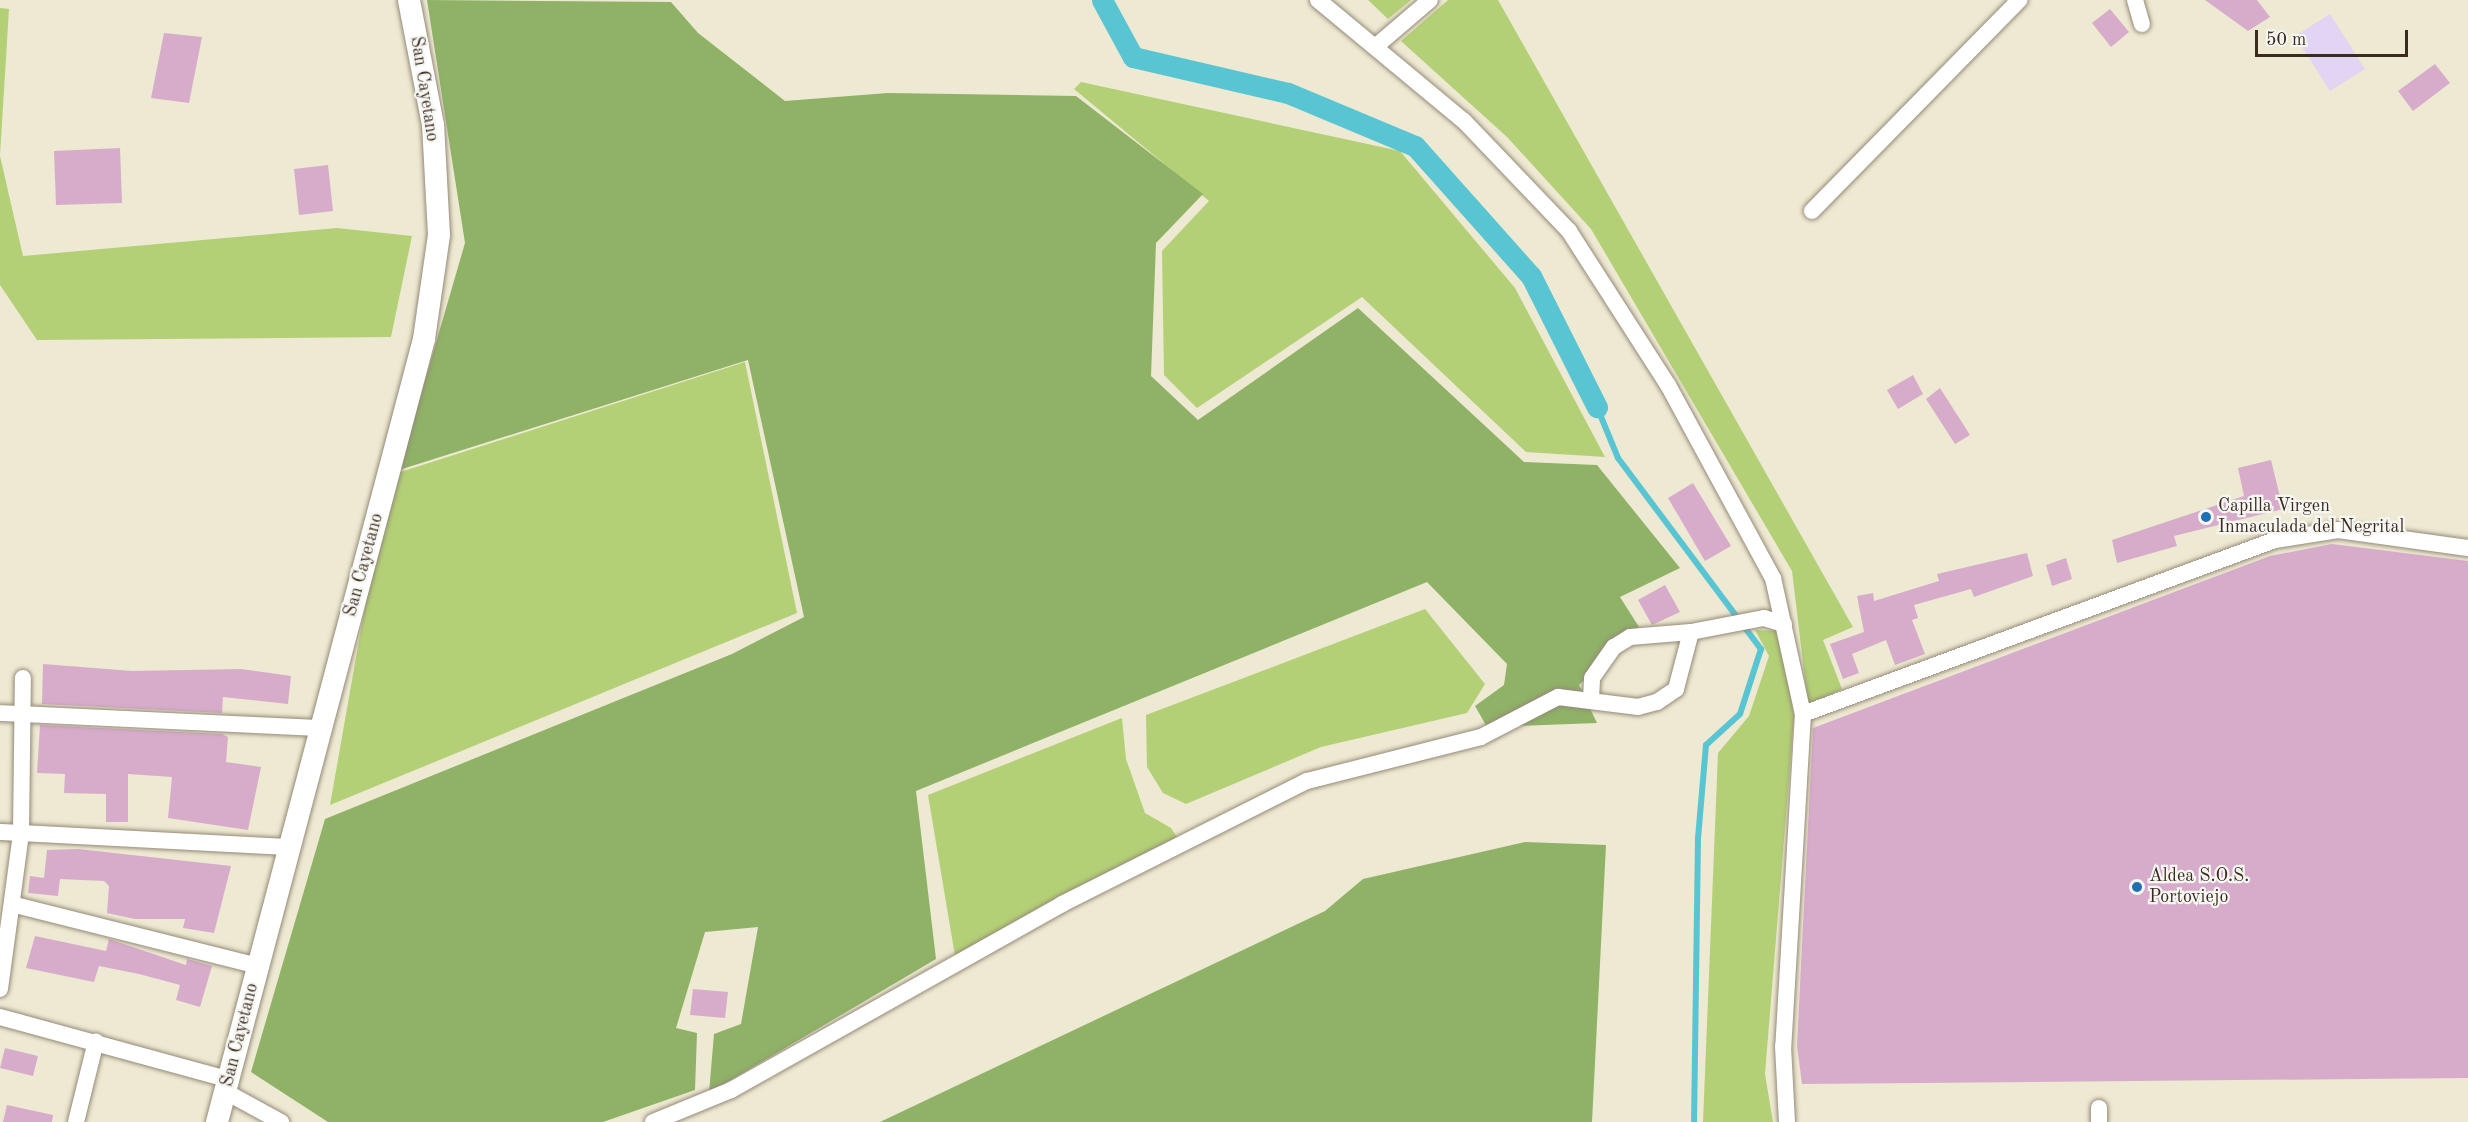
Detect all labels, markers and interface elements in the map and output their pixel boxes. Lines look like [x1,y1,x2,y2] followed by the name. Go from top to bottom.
[2258,18,2411,56] scale bar
[2266,31,2306,49] text: 50 m
[405,35,443,143] street label: San Cayetano
[2218,496,2404,538] place label: Capilla Virgen Inmaculada del Negrital
[2199,510,2213,524] marker: Capilla Virgen Inmaculada del Negrital
[340,511,388,619] street label: San Cayetano
[2149,866,2249,908] place label: Aldea S.O.S. Portoviejo
[2130,880,2144,894] marker: Aldea S.O.S. Portoviejo
[217,981,263,1089] street label: San Cayetano

